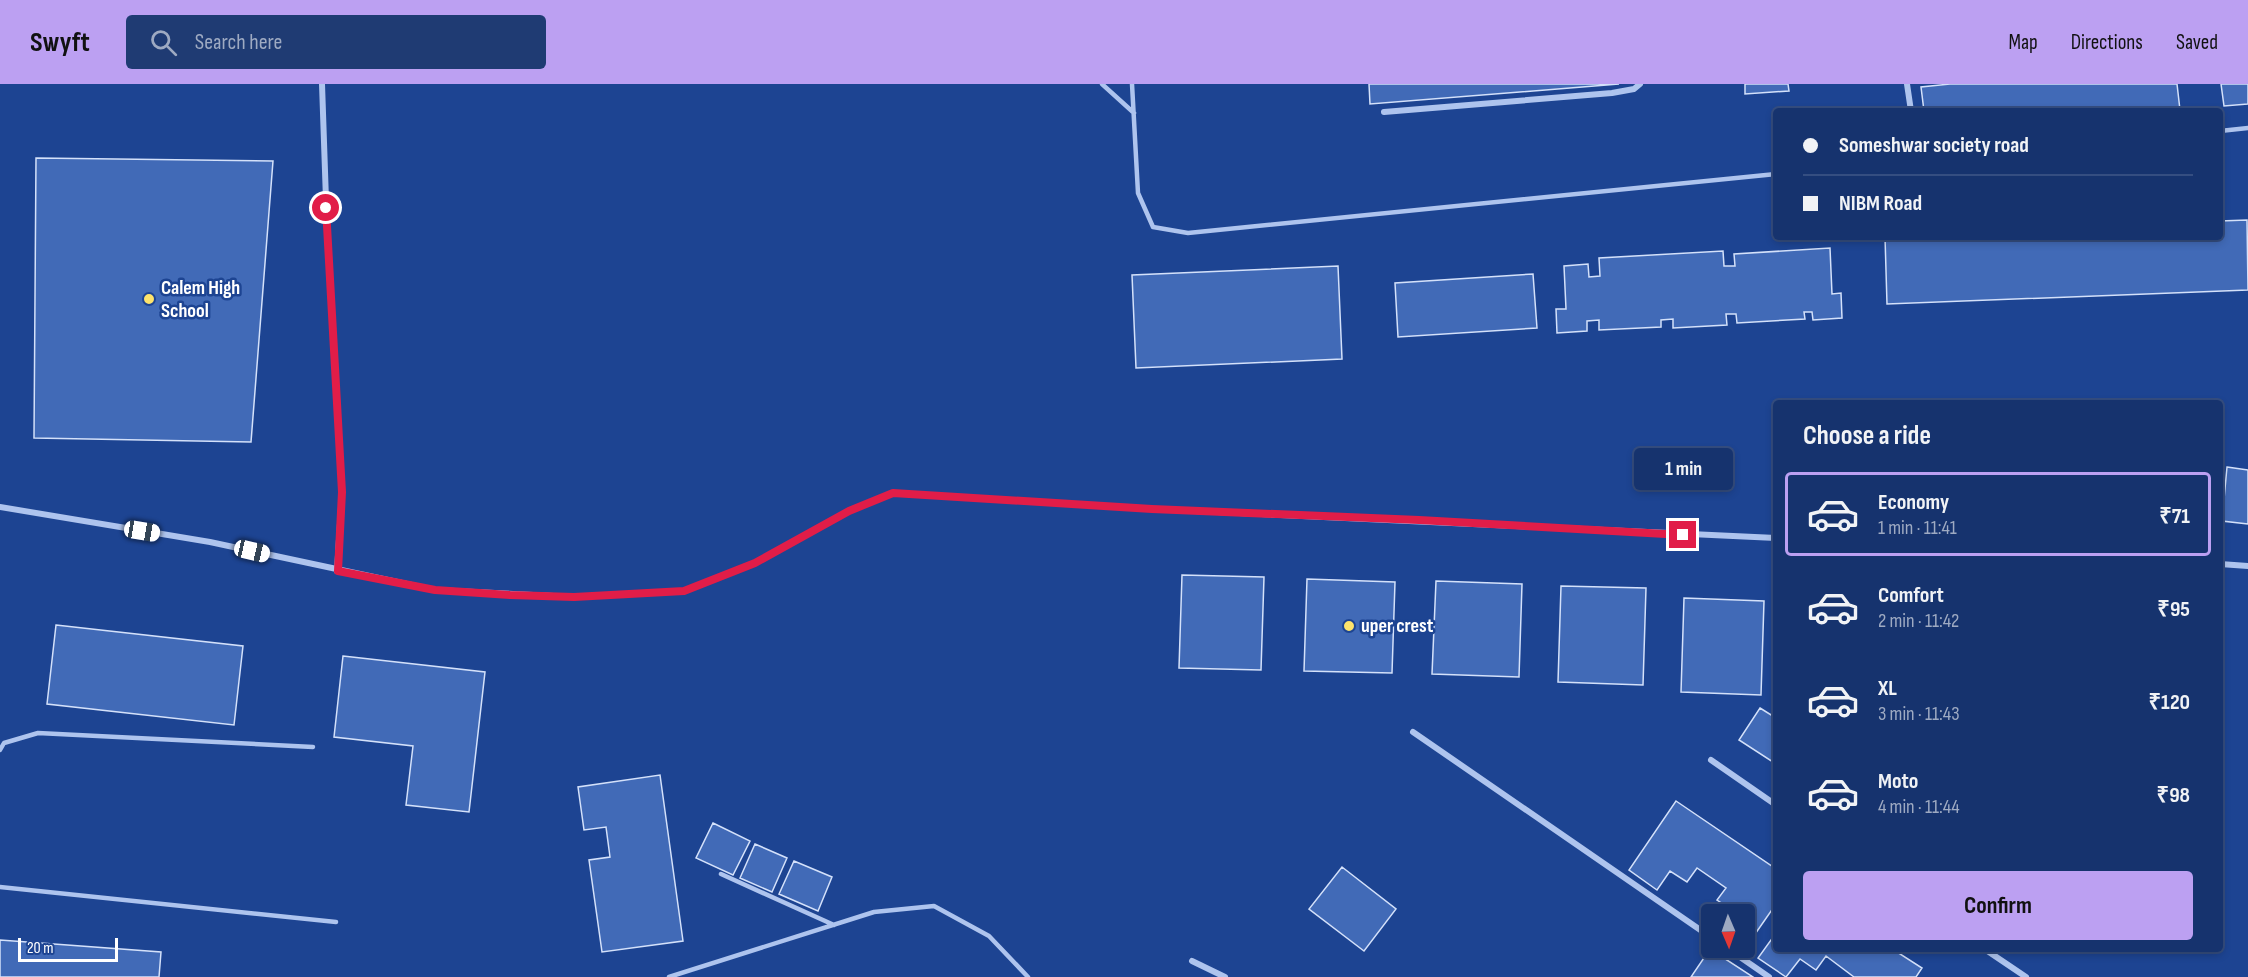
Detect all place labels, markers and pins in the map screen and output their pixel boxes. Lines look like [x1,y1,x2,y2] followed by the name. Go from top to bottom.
[161,276,240,323] place label: Calem High School
[142,292,156,306] marker: Calem High School
[1361,614,1434,638] place label: uper crest
[1342,619,1356,633] marker: uper crest

